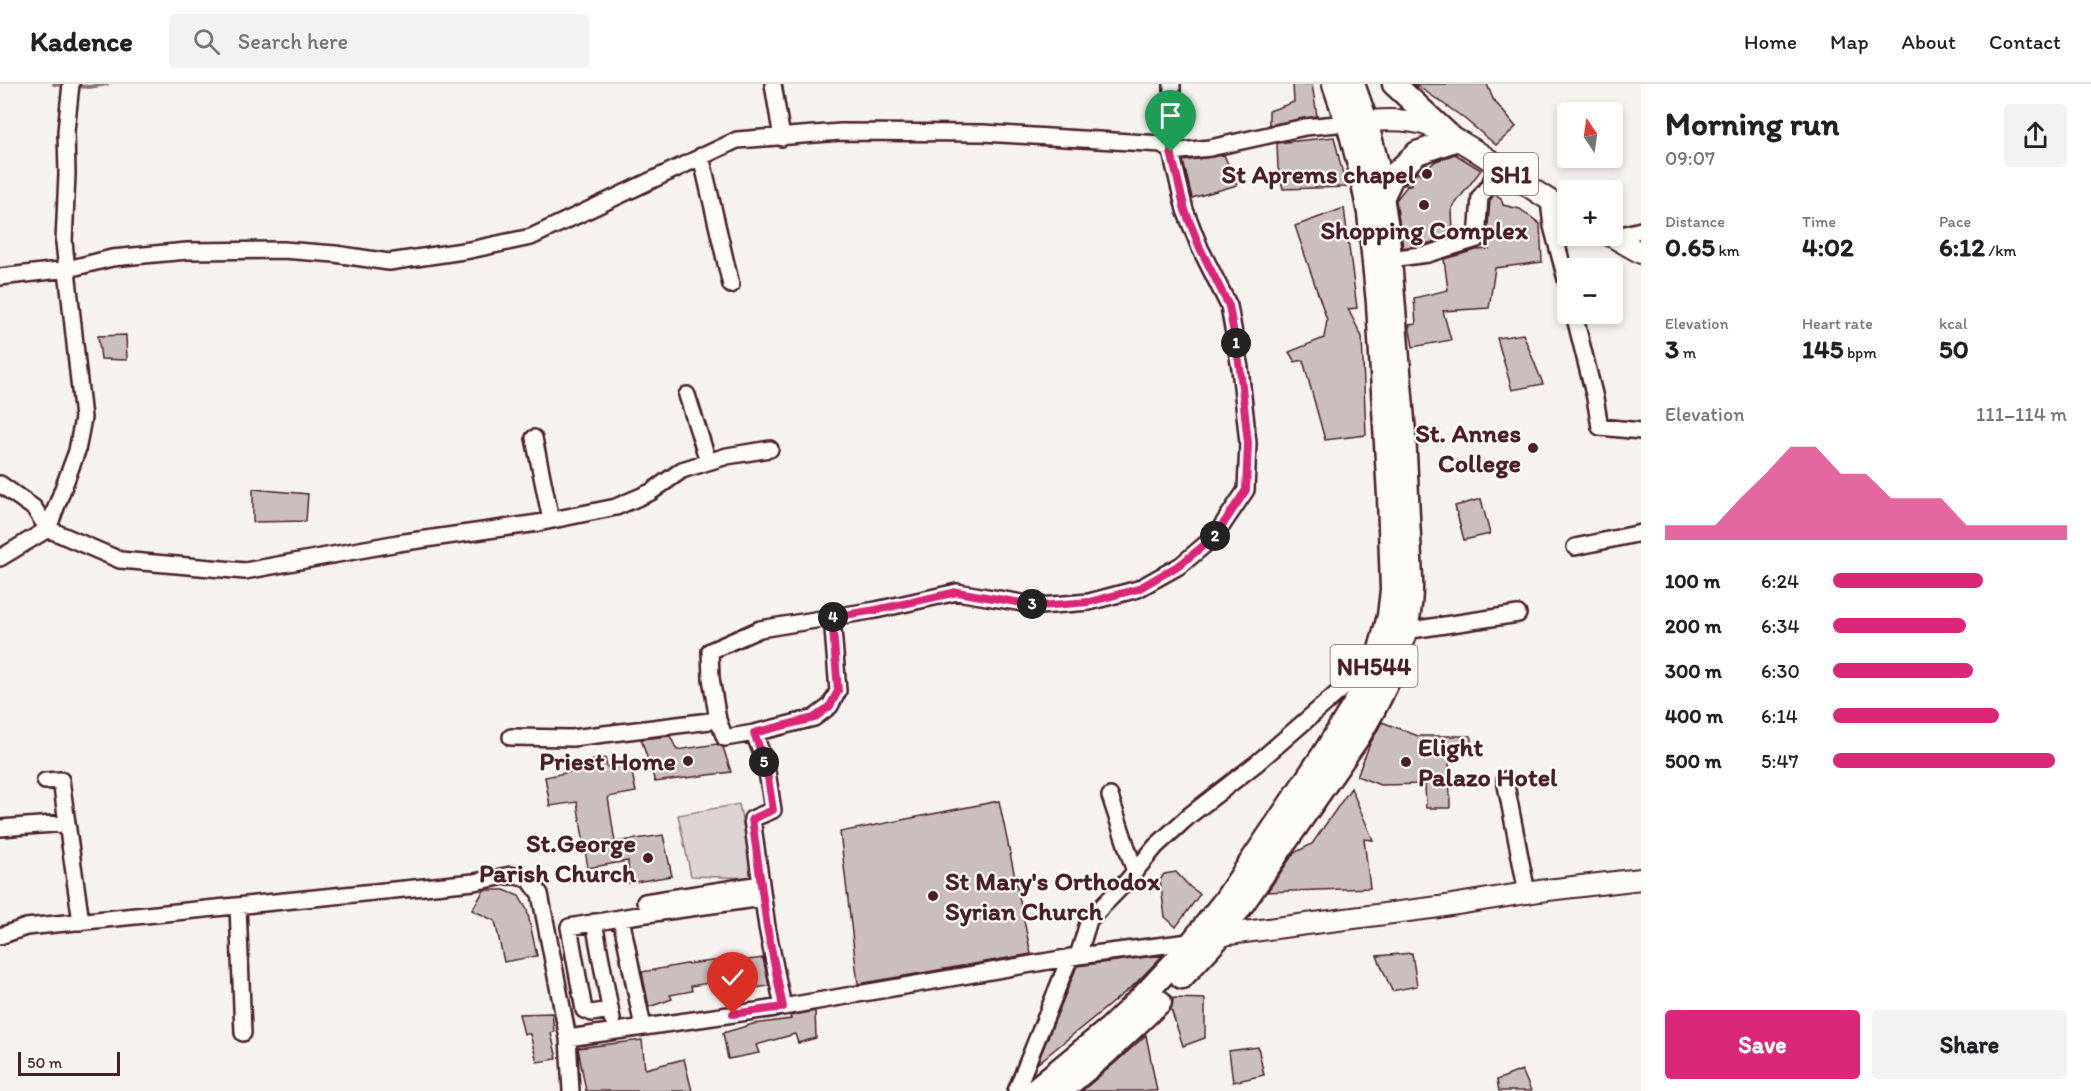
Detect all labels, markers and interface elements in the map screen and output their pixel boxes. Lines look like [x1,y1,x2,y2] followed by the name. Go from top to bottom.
[169,14,589,68] search box
[30,24,133,58] text: Kadence
[190,25,223,58] icon: search
[238,28,348,55] text: Search here
[1744,29,1797,54] text: Home
[1830,29,1869,54] text: Map
[1902,29,1956,54] text: About
[1989,29,2061,54] text: Contact
[1145,90,1196,152] pin
[1154,99,1187,132] icon: arrive
[1557,102,1623,168] north arrow
[1557,102,1623,324] map controls
[1665,104,1840,143] text: Morning run
[2004,104,2067,167] button: share
[1665,146,1715,170] text: 09:07
[1484,153,1538,195] road number: SH1
[1222,158,1416,190] place label: St Aprems chapel
[1420,167,1434,181] marker: St Aprems chapel
[1557,180,1623,246] button: +
[1417,198,1431,212] marker: Shopping Complex
[1665,212,1725,231] text: Distance
[1802,212,1836,231] text: Time
[1939,212,1971,231] text: Pace
[1320,214,1529,246] place label: Shopping Complex
[1665,231,1715,263] text: 0.65
[1802,231,1854,263] text: 4:02
[1939,231,1985,263] text: 6:12
[1715,241,1740,260] text: km
[1985,241,2016,260] text: /km
[1557,258,1623,324] button: −
[1665,314,1729,333] text: Elevation
[1802,314,1873,333] text: Heart rate
[1939,314,1967,333] text: kcal
[1221,328,1251,358] pin: 1
[1232,333,1240,352] text: 1
[1665,333,1679,365] text: 3
[1802,333,1843,365] text: 145
[1939,333,1969,365] text: 50
[1679,343,1696,362] text: m
[1843,343,1877,362] text: bpm
[1665,402,1744,426] text: Elevation
[1976,402,2067,426] text: 111–114 m
[1415,417,1521,479] place label: St. Annes College
[1526,441,1540,455] marker: St. Annes College
[1200,521,1230,551] pin: 2
[1211,526,1219,545] text: 2
[1665,569,1720,593] text: 100 m
[1761,569,1799,593] text: 6:24
[1017,589,1047,619] pin: 3
[1028,594,1036,613] text: 3
[818,602,848,632] pin: 4
[828,607,838,626] text: 4
[1665,614,1721,638] text: 200 m
[1761,614,1799,638] text: 6:34
[1330,645,1418,687] road number: NH544
[1665,659,1722,683] text: 300 m
[1761,659,1800,683] text: 6:30
[1665,704,1723,728] text: 400 m
[1761,704,1798,728] text: 6:14
[1418,731,1558,793] place label: Elight Palazo Hotel
[539,745,676,777] place label: Priest Home
[749,747,779,777] pin: 5
[1665,749,1721,773] text: 500 m
[1761,749,1798,773] text: 5:47
[760,752,768,771] text: 5
[681,754,695,768] marker: Priest Home
[1399,755,1413,769] marker: Elight Palazo Hotel
[479,827,637,889] place label: St.George Parish Church
[641,851,655,865] marker: St.George Parish Church
[945,865,1161,927] place label: St Mary's Orthodox Syrian Church
[926,889,940,903] marker: St Mary's Orthodox Syrian Church
[707,952,758,1014] pin
[716,961,749,994] icon: check
[1665,1010,1860,1079] button: Save
[1872,1010,2067,1079] button: Share
[18,1049,120,1076] scale bar
[27,1053,62,1072] text: 50 m

